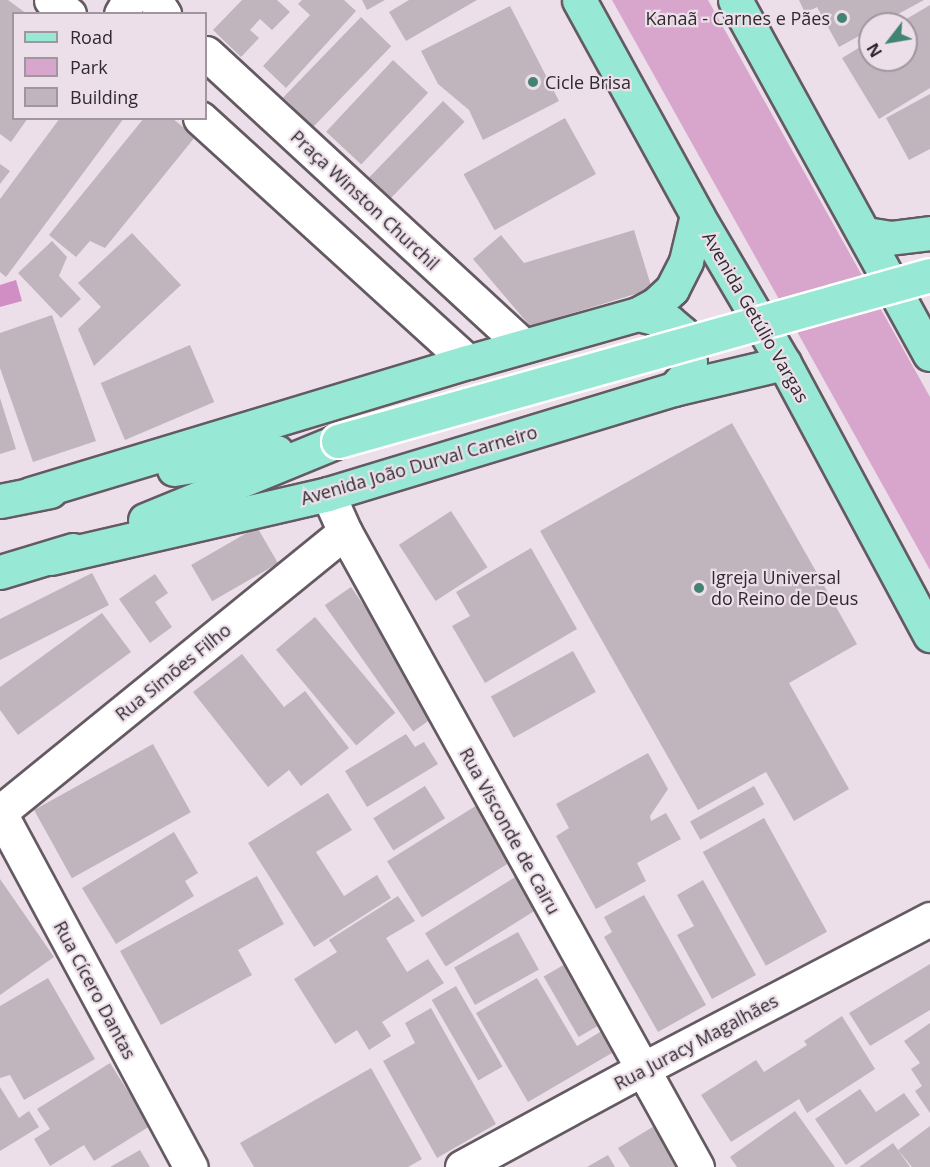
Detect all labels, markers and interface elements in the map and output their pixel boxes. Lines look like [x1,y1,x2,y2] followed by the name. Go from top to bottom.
[645,7,830,29] place label: Kanaã - Carnes e Pães
[835,11,849,25] marker: Kanaã - Carnes e Pães
[12,12,207,120] legend
[858,12,918,72] north arrow
[70,25,113,49] text: Road
[862,39,887,61] text: N
[70,55,108,79] text: Park
[545,71,631,93] place label: Cicle Brisa
[526,75,540,89] marker: Cicle Brisa
[70,85,138,109] text: Building
[286,126,444,274] street label: Praça Winston Churchil
[698,228,814,406] street label: Avenida Getúlio Vargas
[298,421,540,509] street label: Avenida João Durval Carneiro
[711,567,858,610] place label: Igreja Universal do Reino de Deus
[692,581,706,595] marker: Igreja Universal do Reino de Deus
[111,619,235,725] street label: Rua Simões Filho
[455,744,565,918] street label: Rua Visconde de Cairu
[49,917,141,1063] street label: Rua Cícero Dantas
[610,990,782,1094] street label: Rua Juracy Magalhães

